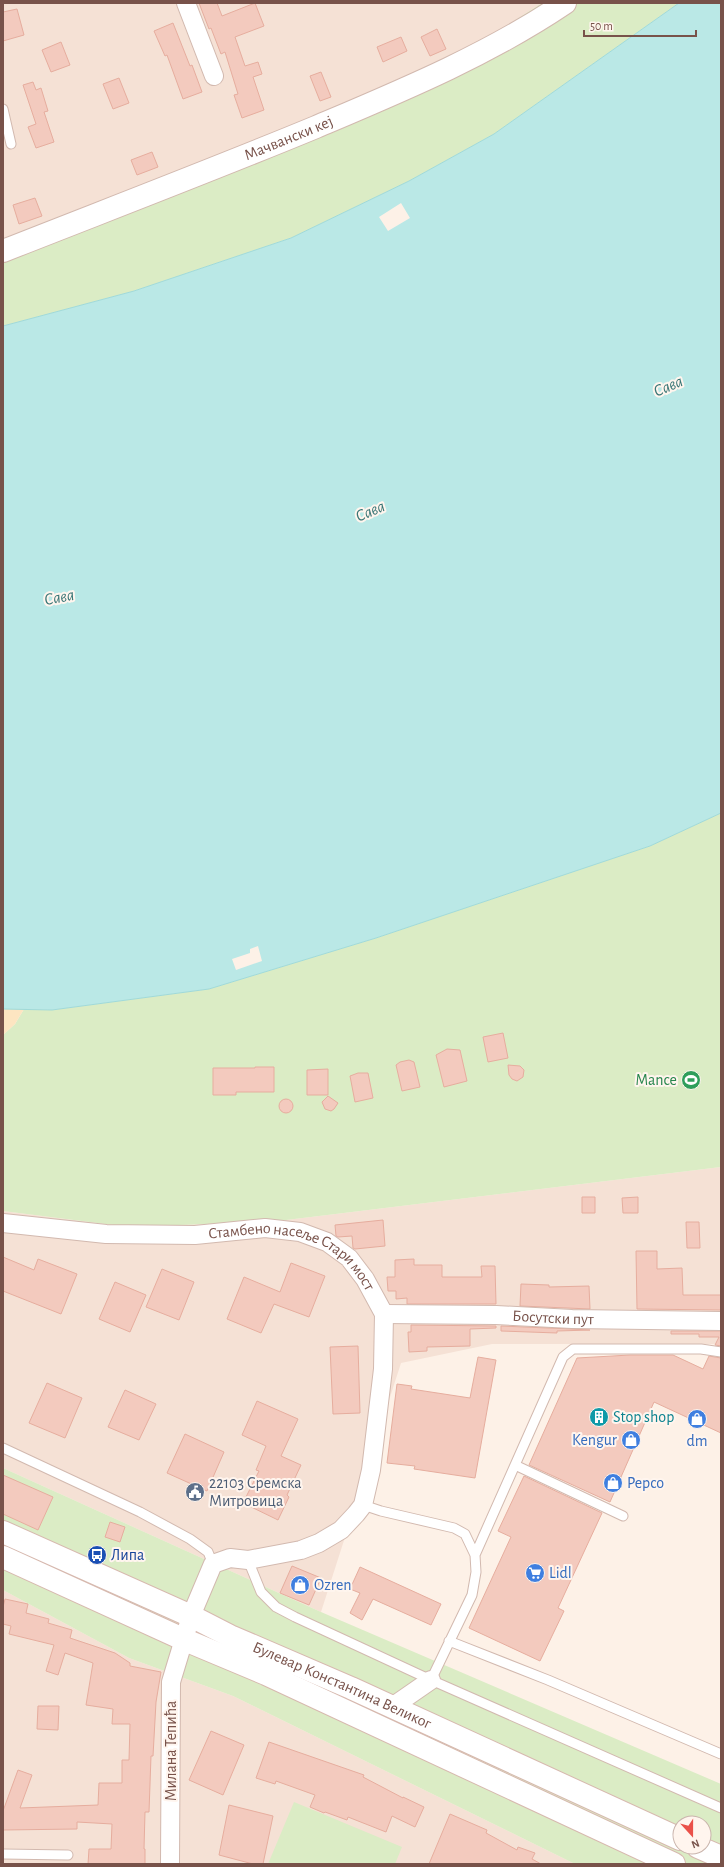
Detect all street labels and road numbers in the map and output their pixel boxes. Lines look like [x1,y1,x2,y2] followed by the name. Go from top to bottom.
[242,113,336,163] street label: Мачвански кеј
[207,1220,378,1293] street label: Стамбено насеље Стари мост
[512,1308,594,1328] street label: Босутски пут
[250,1639,434,1732] street label: Булевар Константина Великог
[163,1701,179,1801] street label: Милана Тепића

